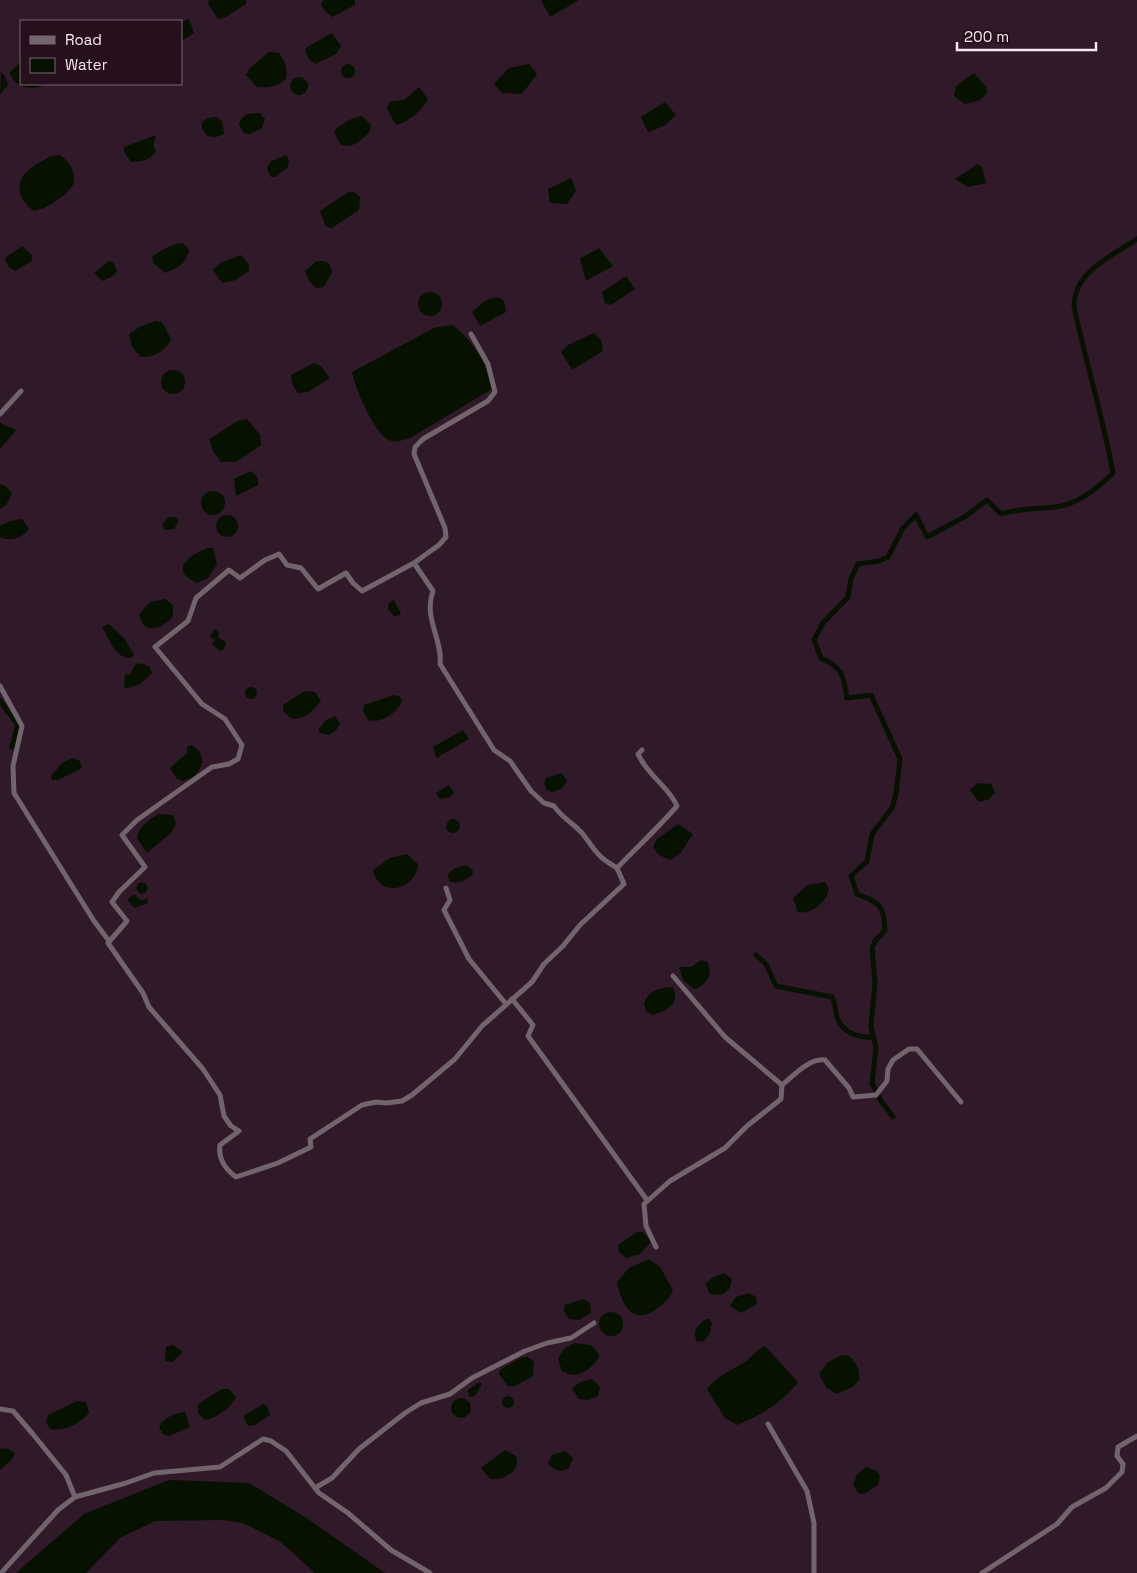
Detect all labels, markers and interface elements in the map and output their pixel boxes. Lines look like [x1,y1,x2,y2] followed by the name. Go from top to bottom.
[20,20,182,85] legend
[957,20,1096,52] scale bar
[964,27,1009,46] text: 200 m
[65,30,102,49] text: Road
[65,55,108,74] text: Water

